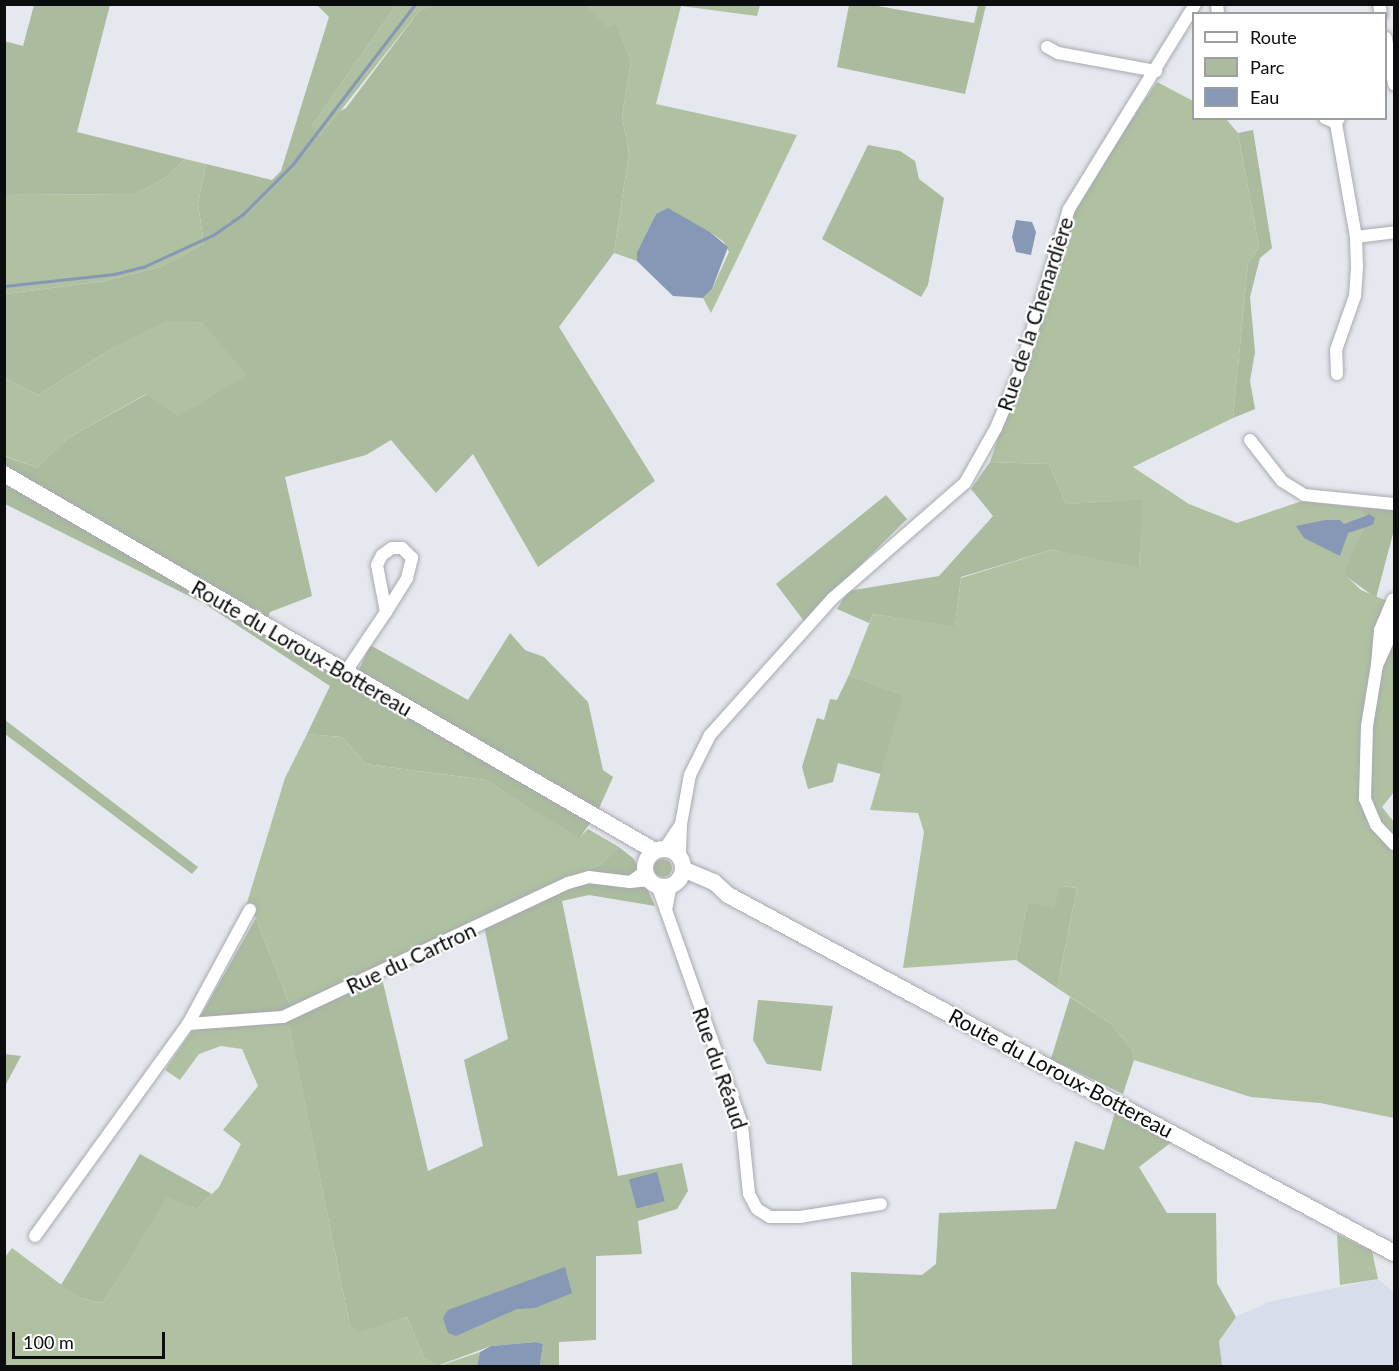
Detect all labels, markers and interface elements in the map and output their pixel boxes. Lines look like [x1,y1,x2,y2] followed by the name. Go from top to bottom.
[1192,12,1387,120] legend
[1250,26,1297,48] text: Route
[1250,56,1284,78] text: Parc
[1250,86,1279,108] text: Eau
[992,214,1078,414] street label: Rue de la Chenardière
[187,574,417,722] street label: Route du Loroux-Bottereau
[342,917,480,999] street label: Rue du Cartron
[944,1003,1178,1143] street label: Route du Loroux-Bottereau
[687,1004,753,1132] street label: Rue du Réaud
[15,1320,168,1358] scale bar
[23,1331,74,1353] text: 100 m

